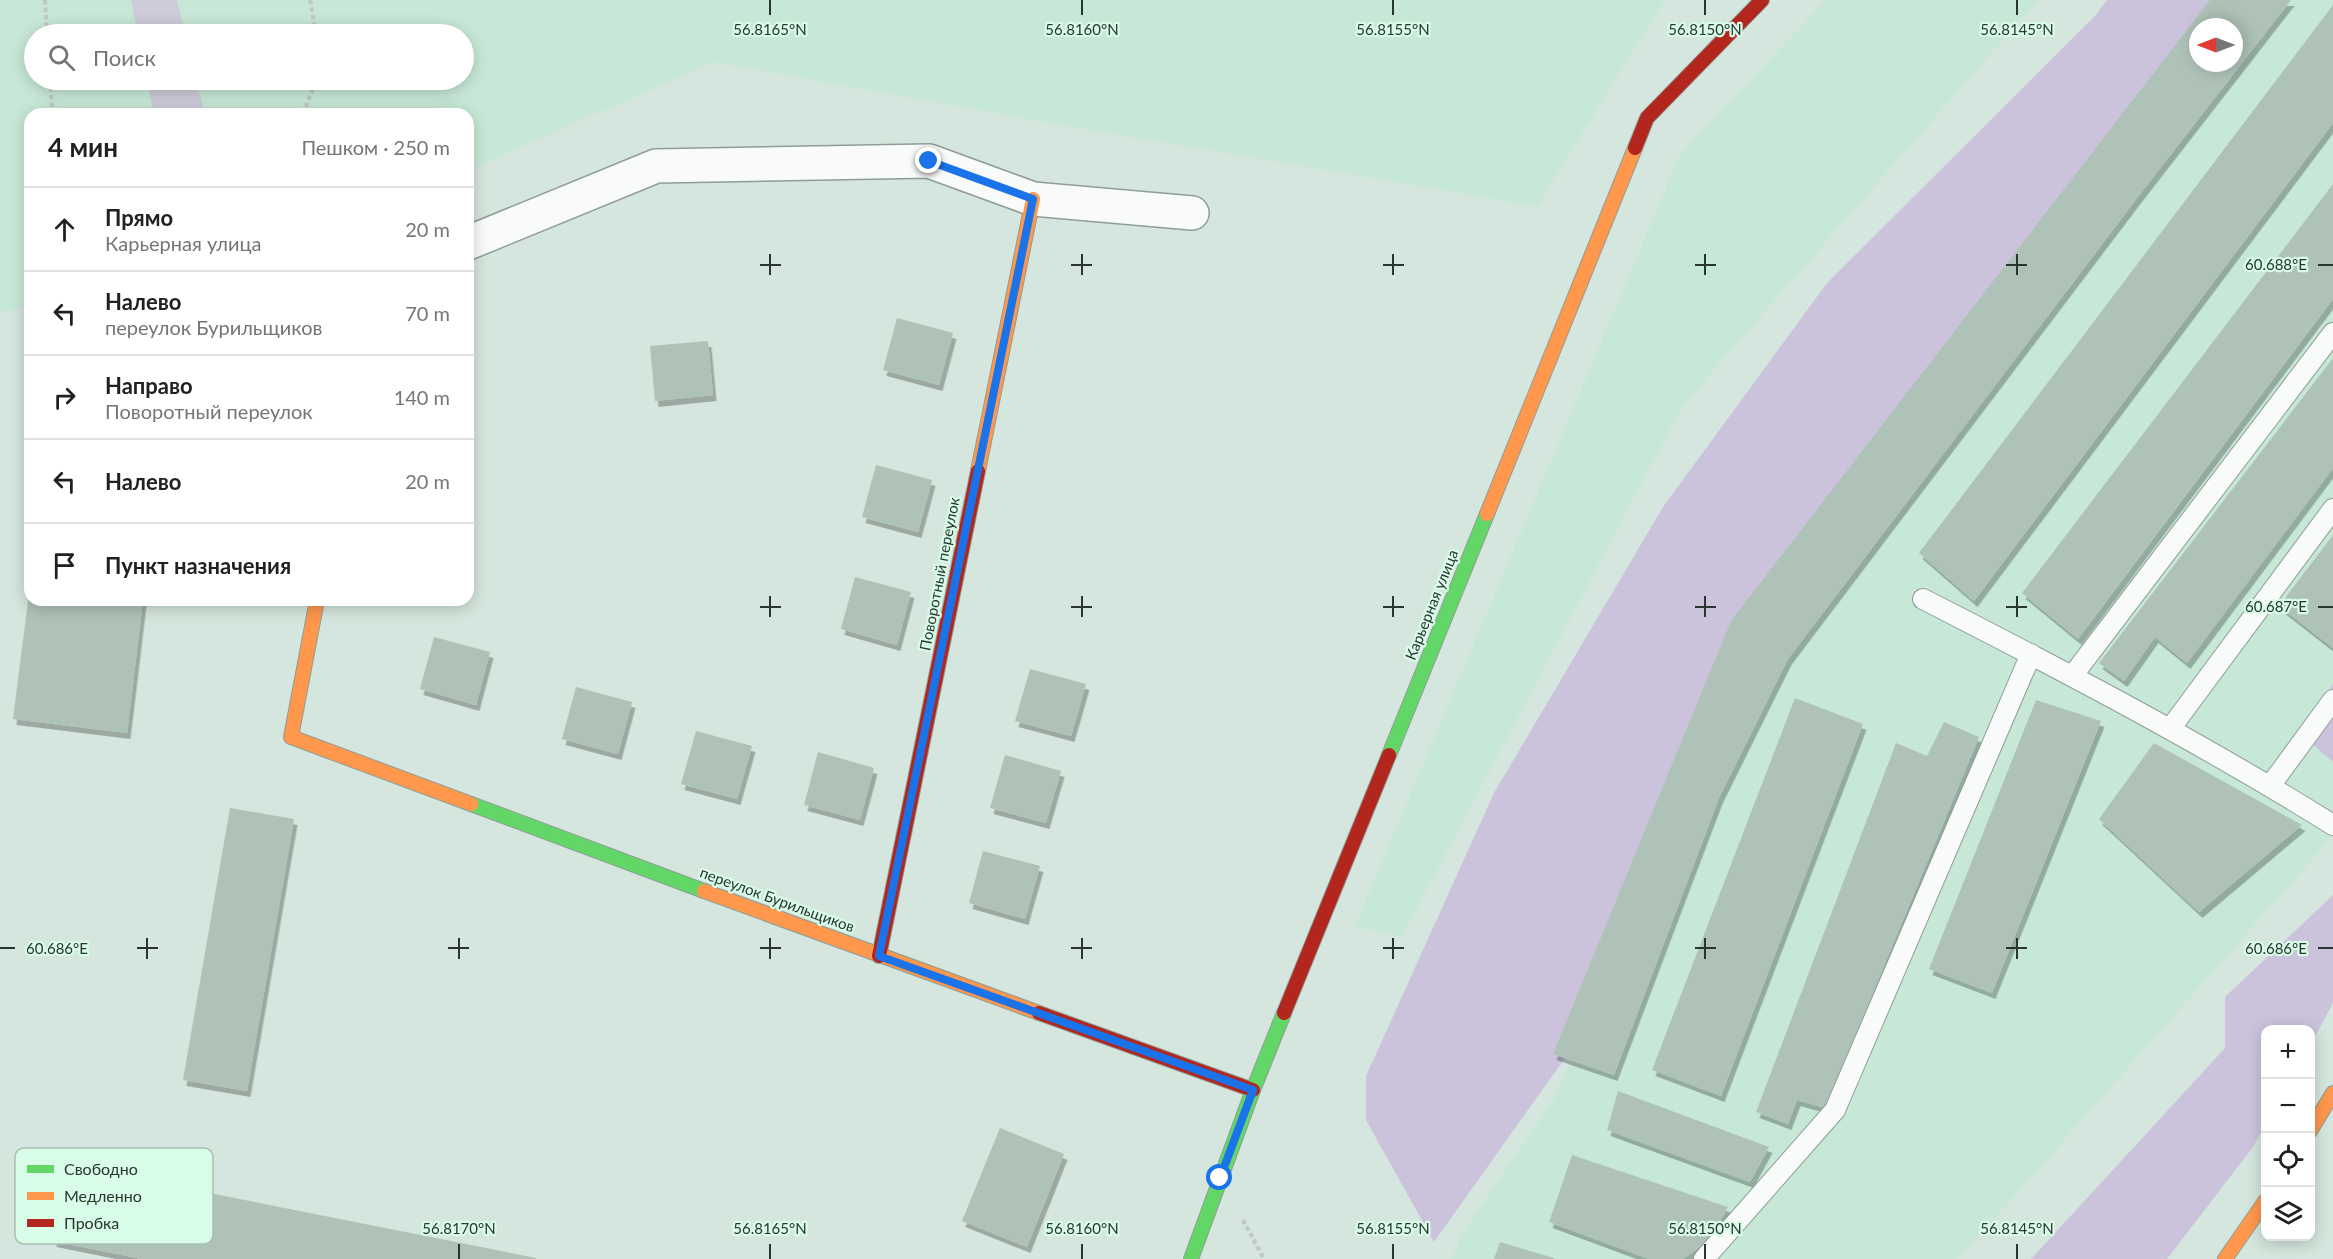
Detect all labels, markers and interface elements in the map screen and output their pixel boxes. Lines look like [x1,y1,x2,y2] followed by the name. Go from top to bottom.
[2189,18,2243,72] north arrow
[733,20,807,38] text: 56.8165°N
[1045,20,1119,38] text: 56.8160°N
[1356,20,1430,38] text: 56.8155°N
[1668,20,1742,38] text: 56.8150°N
[1980,20,2054,38] text: 56.8145°N
[24,24,474,90] search box
[45,41,78,74] icon: search
[93,44,156,71] text: Поиск
[48,131,118,163] text: 4 мин
[301,135,450,159] text: Пешком · 250 m
[915,147,941,173] route end
[105,204,173,231] text: Прямо
[48,213,81,246] icon: ahead
[405,217,450,241] text: 20 m
[105,231,262,255] text: Карьерная улица
[2245,255,2307,273] text: 60.688°E
[105,288,181,315] text: Налево
[48,297,81,330] icon: left
[405,301,450,325] text: 70 m
[105,315,322,339] text: переулок Бурильщиков
[105,372,193,399] text: Направо
[48,381,81,414] icon: right
[394,385,450,409] text: 140 m
[105,399,313,423] text: Поворотный переулок
[48,465,81,498] icon: left
[105,468,181,495] text: Налево
[405,469,450,493] text: 20 m
[915,495,963,652] street label: Поворотный переулок
[1401,547,1461,662] street label: Карьерная улица
[48,549,81,582] icon: arrive
[105,552,291,579] text: Пункт назначения
[2245,597,2307,615] text: 60.687°E
[698,863,857,935] street label: переулок Бурильщиков
[26,939,88,957] text: 60.686°E
[2245,939,2307,957] text: 60.686°E
[2261,1025,2315,1241] map controls
[2261,1025,2315,1079] button: +
[2261,1079,2315,1133] button: −
[2261,1133,2315,1187] button: locate
[15,1148,213,1244] legend
[64,1159,138,1178] text: Свободно
[1206,1164,1232,1190] route start
[64,1186,142,1205] text: Медленно
[2261,1187,2315,1241] button: layers
[64,1213,119,1232] text: Пробка
[422,1219,496,1237] text: 56.8170°N
[733,1219,807,1237] text: 56.8165°N
[1045,1219,1119,1237] text: 56.8160°N
[1356,1219,1430,1237] text: 56.8155°N
[1668,1219,1742,1237] text: 56.8150°N
[1980,1219,2054,1237] text: 56.8145°N

